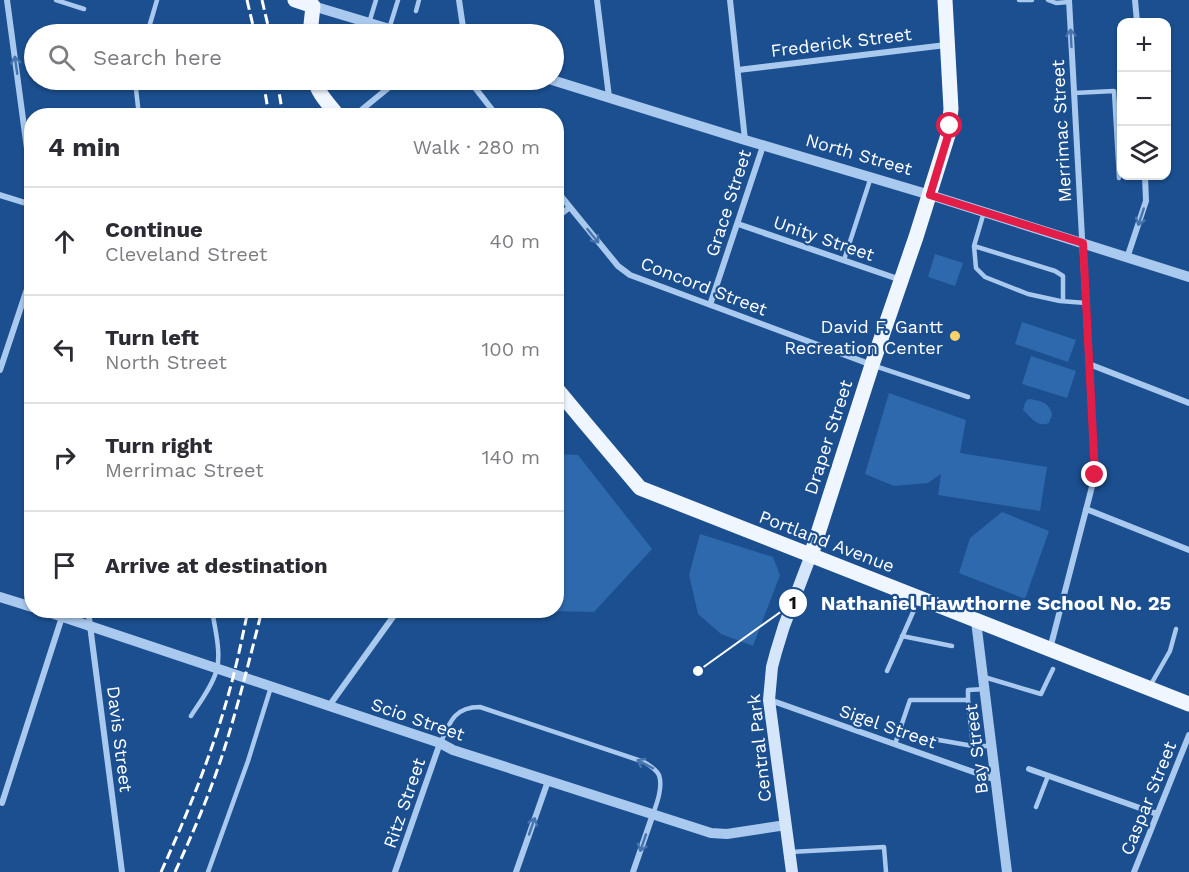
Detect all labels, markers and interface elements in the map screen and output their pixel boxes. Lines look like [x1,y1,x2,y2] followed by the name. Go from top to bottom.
[1117,18,1171,180] map controls
[1117,18,1171,72] button: +
[769,23,913,61] street label: Frederick Street
[24,24,564,90] search box
[1065,29,1076,49] one-way arrow
[45,41,78,74] icon: search
[93,45,222,70] text: Search here
[10,56,21,76] one-way arrow
[1047,59,1075,203] street label: Merrimac Street
[1117,72,1171,126] button: −
[936,112,962,138] route start
[1117,126,1171,180] button: layers
[803,129,915,179] street label: North Street
[48,132,120,162] text: 4 min
[413,135,540,159] text: Walk · 280 m
[701,146,755,259] street label: Grace Street
[1134,207,1145,226] one-way arrow
[771,211,878,265] street label: Unity Street
[105,217,203,242] text: Continue
[48,225,81,258] icon: ahead
[587,228,600,244] one-way arrow
[489,229,540,253] text: 40 m
[105,242,267,266] text: Cleveland Street
[638,252,771,320] street label: Concord Street
[784,316,943,358] place label: David F. Gantt Recreation Center
[105,325,199,350] text: Turn left
[948,329,962,343] marker: David F. Gantt Recreation Center
[48,333,81,366] icon: left
[481,337,540,361] text: 100 m
[105,350,227,374] text: North Street
[800,377,857,497] street label: Draper Street
[105,433,212,458] text: Turn right
[48,441,81,474] icon: right
[482,445,540,469] text: 140 m
[105,458,264,482] text: Merrimac Street
[1081,461,1107,487] route end
[756,506,898,576] street label: Portland Avenue
[48,549,81,582] icon: arrive
[105,553,328,578] text: Arrive at destination
[778,584,1183,622] callout: Nathaniel Hawthorne School No. 25
[821,591,1171,615] text: Nathaniel Hawthorne School No. 25
[789,592,797,613] text: 1
[103,685,137,794] street label: Davis Street
[368,693,468,745] street label: Scio Street
[743,693,775,803] street label: Central Park
[837,700,940,753] street label: Sigel Street
[960,702,992,795] street label: Bay Street
[1116,738,1181,858] street label: Caspar Street
[379,755,429,851] street label: Ritz Street
[637,758,654,770] one-way arrow
[528,818,539,836] one-way arrow
[637,833,648,852] one-way arrow

